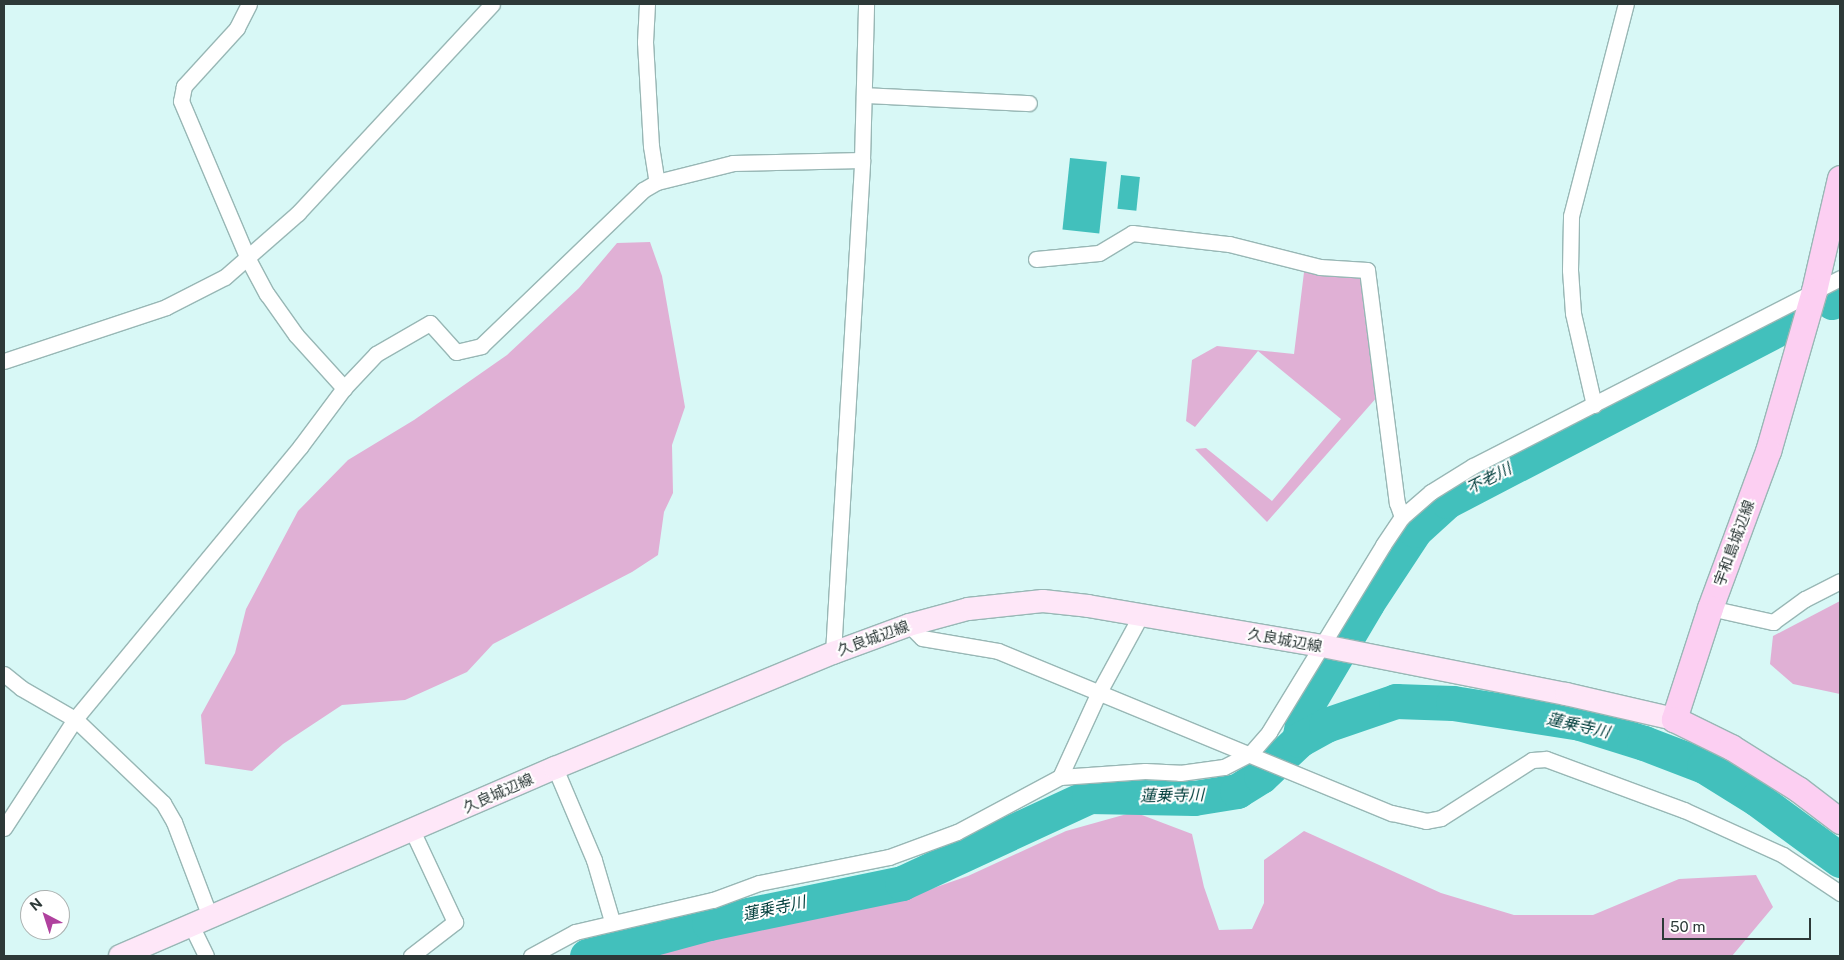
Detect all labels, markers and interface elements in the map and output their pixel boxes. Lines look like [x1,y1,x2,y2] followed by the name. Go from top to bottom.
[1463,460,1515,498] water label: 不老川
[1710,498,1758,588] street label: 宇和島城辺線
[835,617,911,659] street label: 久良城辺線
[1247,625,1323,655] street label: 久良城辺線
[1545,709,1611,743] water label: 蓮乗寺川
[460,770,536,816] street label: 久良城辺線
[1140,786,1204,806] water label: 蓮乗寺川
[20,890,70,940] north arrow
[741,893,807,925] water label: 蓮乗寺川
[27,895,45,914] text: N
[1664,908,1813,940] scale bar
[1670,918,1705,935] text: 50 m

